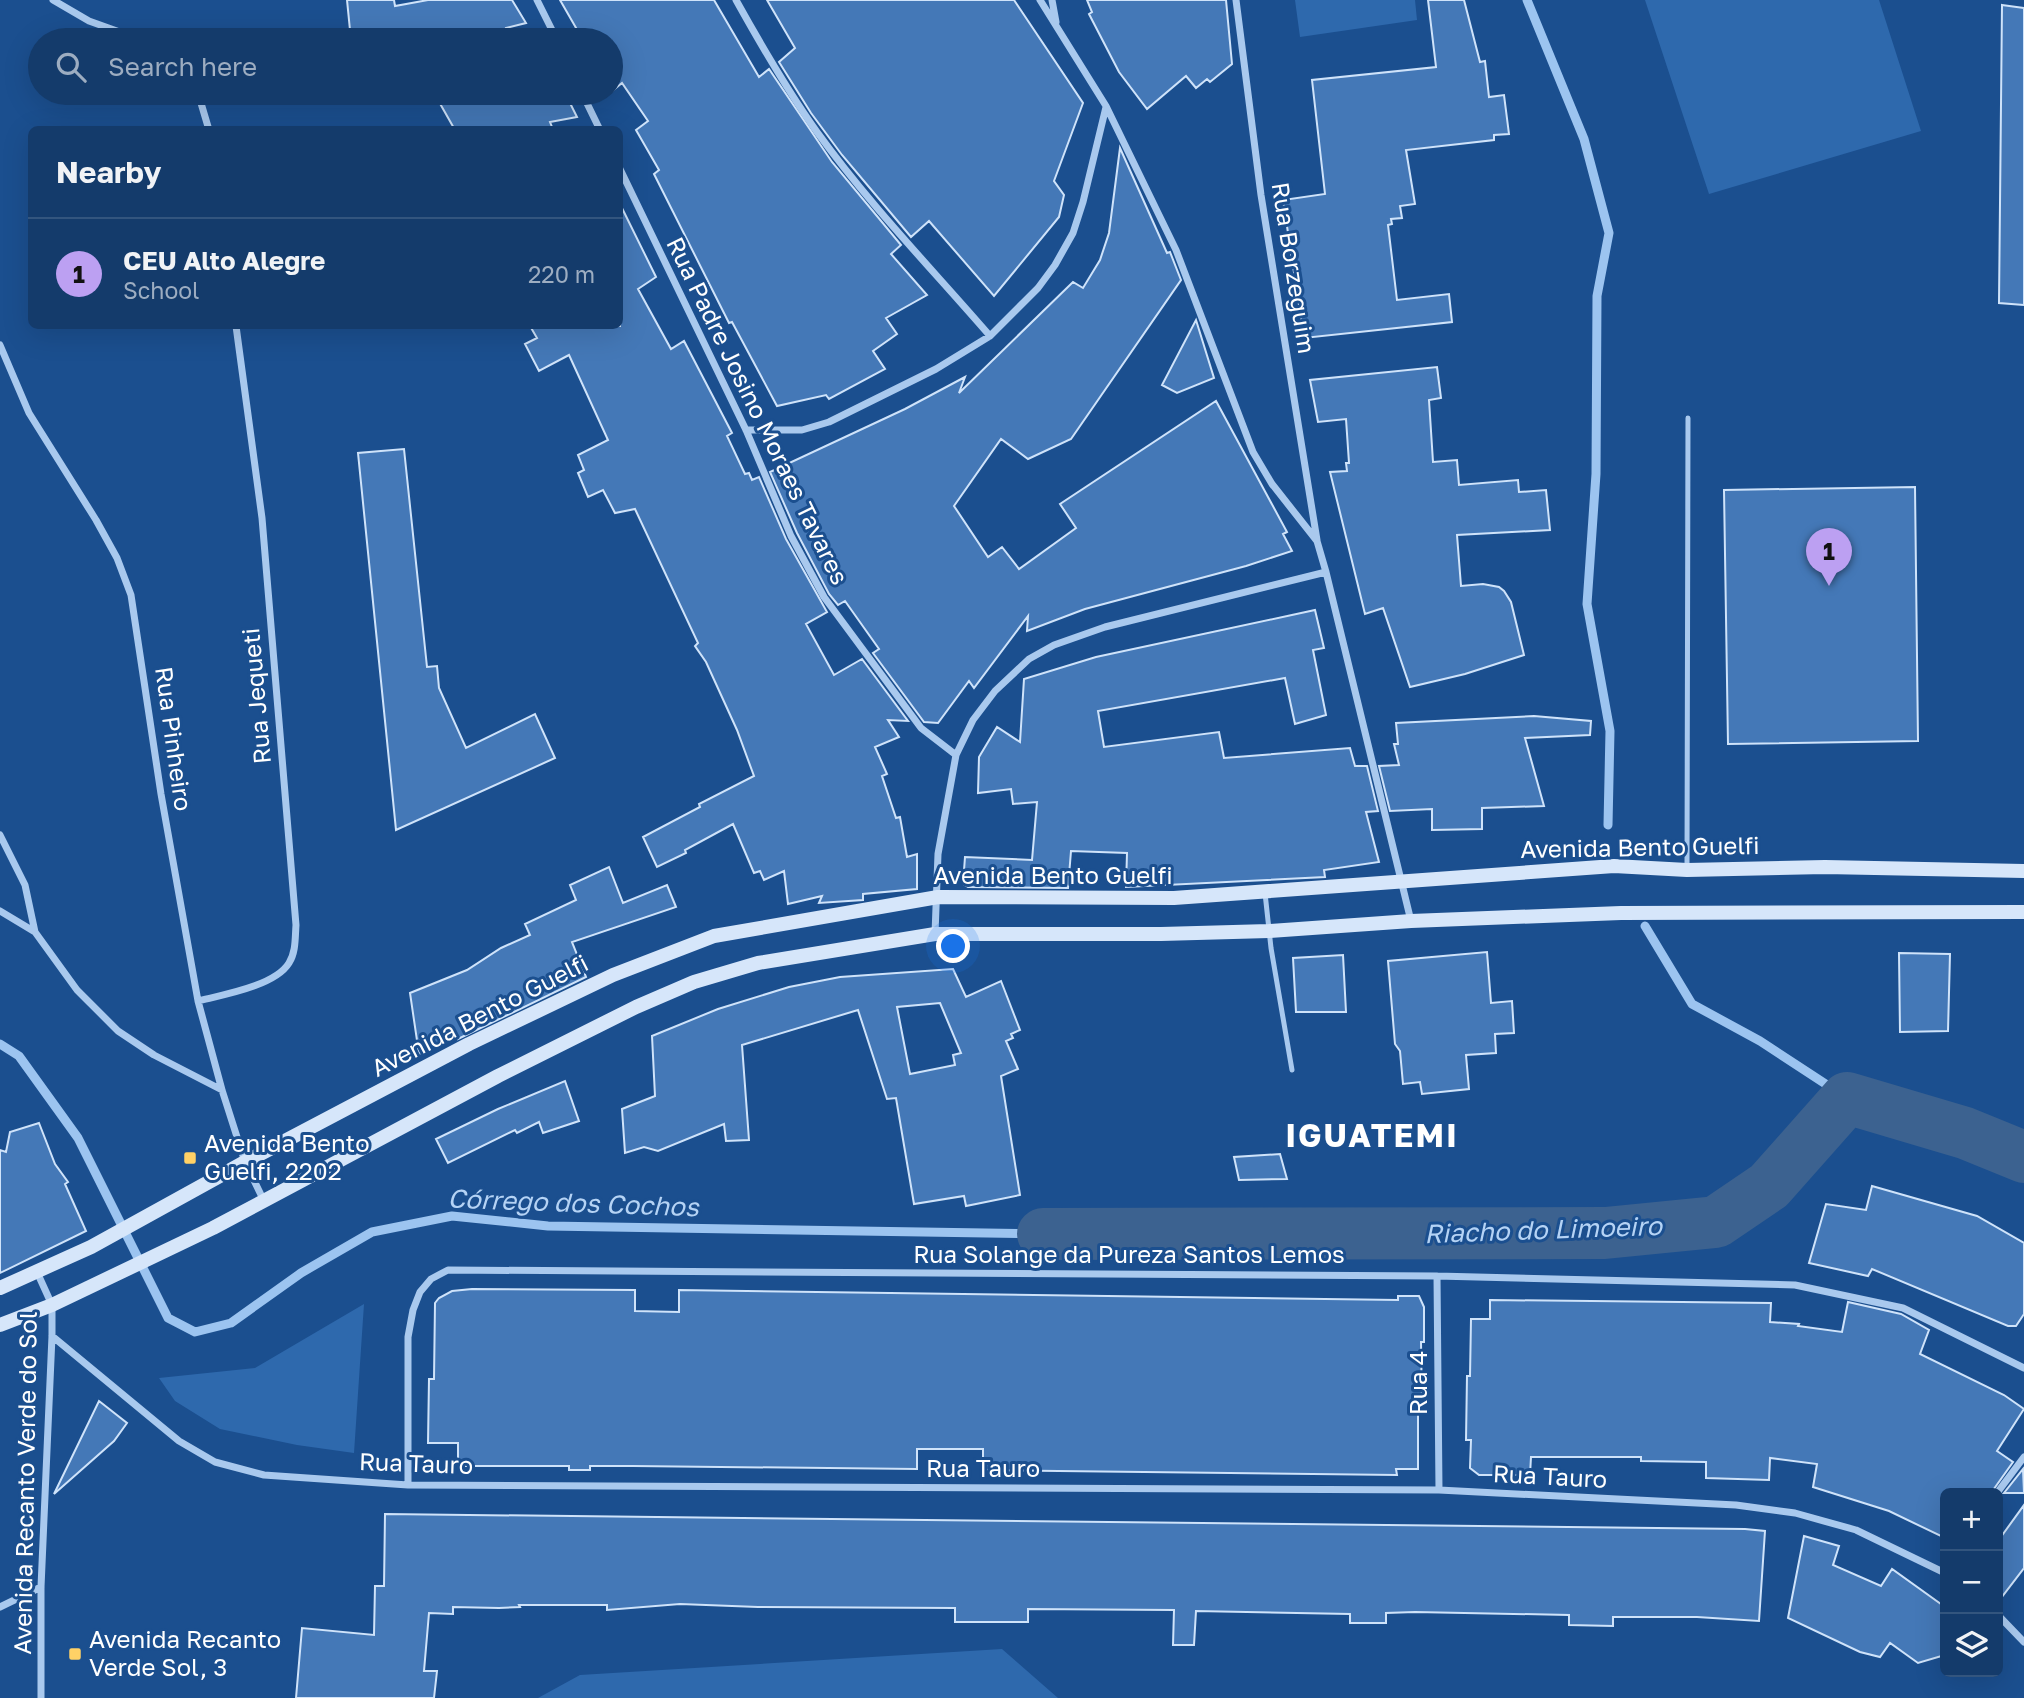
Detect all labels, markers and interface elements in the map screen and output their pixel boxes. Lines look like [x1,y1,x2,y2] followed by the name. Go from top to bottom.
[28,28,623,105] search box
[52,48,90,86] icon: search
[108,51,257,82] text: Search here
[56,154,161,190] text: Nearby
[1267,180,1322,356] street label: Rua Borzeguim
[661,232,855,589] street label: Rua Padre Josino Moraes Tavares
[123,245,325,276] text: CEU Alto Alegre
[73,260,85,288] text: 1
[528,260,595,288] text: 220 m
[123,276,199,304] text: School
[1806,528,1852,586] pin: 1
[235,627,276,765] street label: Rua Jequeti
[150,665,199,813] street label: Rua Pinheiro
[1520,830,1760,863] street label: Avenida Bento Guelfi
[933,860,1173,889] street label: Avenida Bento Guelfi
[936,929,970,963] your location
[366,947,593,1082] street label: Avenida Bento Guelfi
[1285,1116,1459,1154] district label: IGUATEMI
[204,1128,370,1185] place label: Avenida Bento Guelfi, 2202
[182,1150,198,1166] marker: Avenida Bento Guelfi, 2202
[447,1183,700,1222] water label: Córrego dos Cochos
[1424,1210,1664,1249] water label: Riacho do Limoeiro
[913,1239,1345,1268] street label: Rua Solange da Pureza Santos Lemos
[7,1311,42,1655] street label: Avenida Recanto Verde do Sol
[1403,1351,1432,1415] street label: Rua 4
[358,1446,474,1479] street label: Rua Tauro
[926,1453,1040,1482] street label: Rua Tauro
[1492,1458,1608,1493] street label: Rua Tauro
[1940,1488,2003,1677] map controls
[1940,1488,2003,1551] button: +
[1940,1551,2003,1614] button: −
[1940,1614,2003,1677] button: layers
[89,1624,281,1681] place label: Avenida Recanto Verde Sol, 3
[67,1646,83,1662] marker: Avenida Recanto Verde Sol, 3

